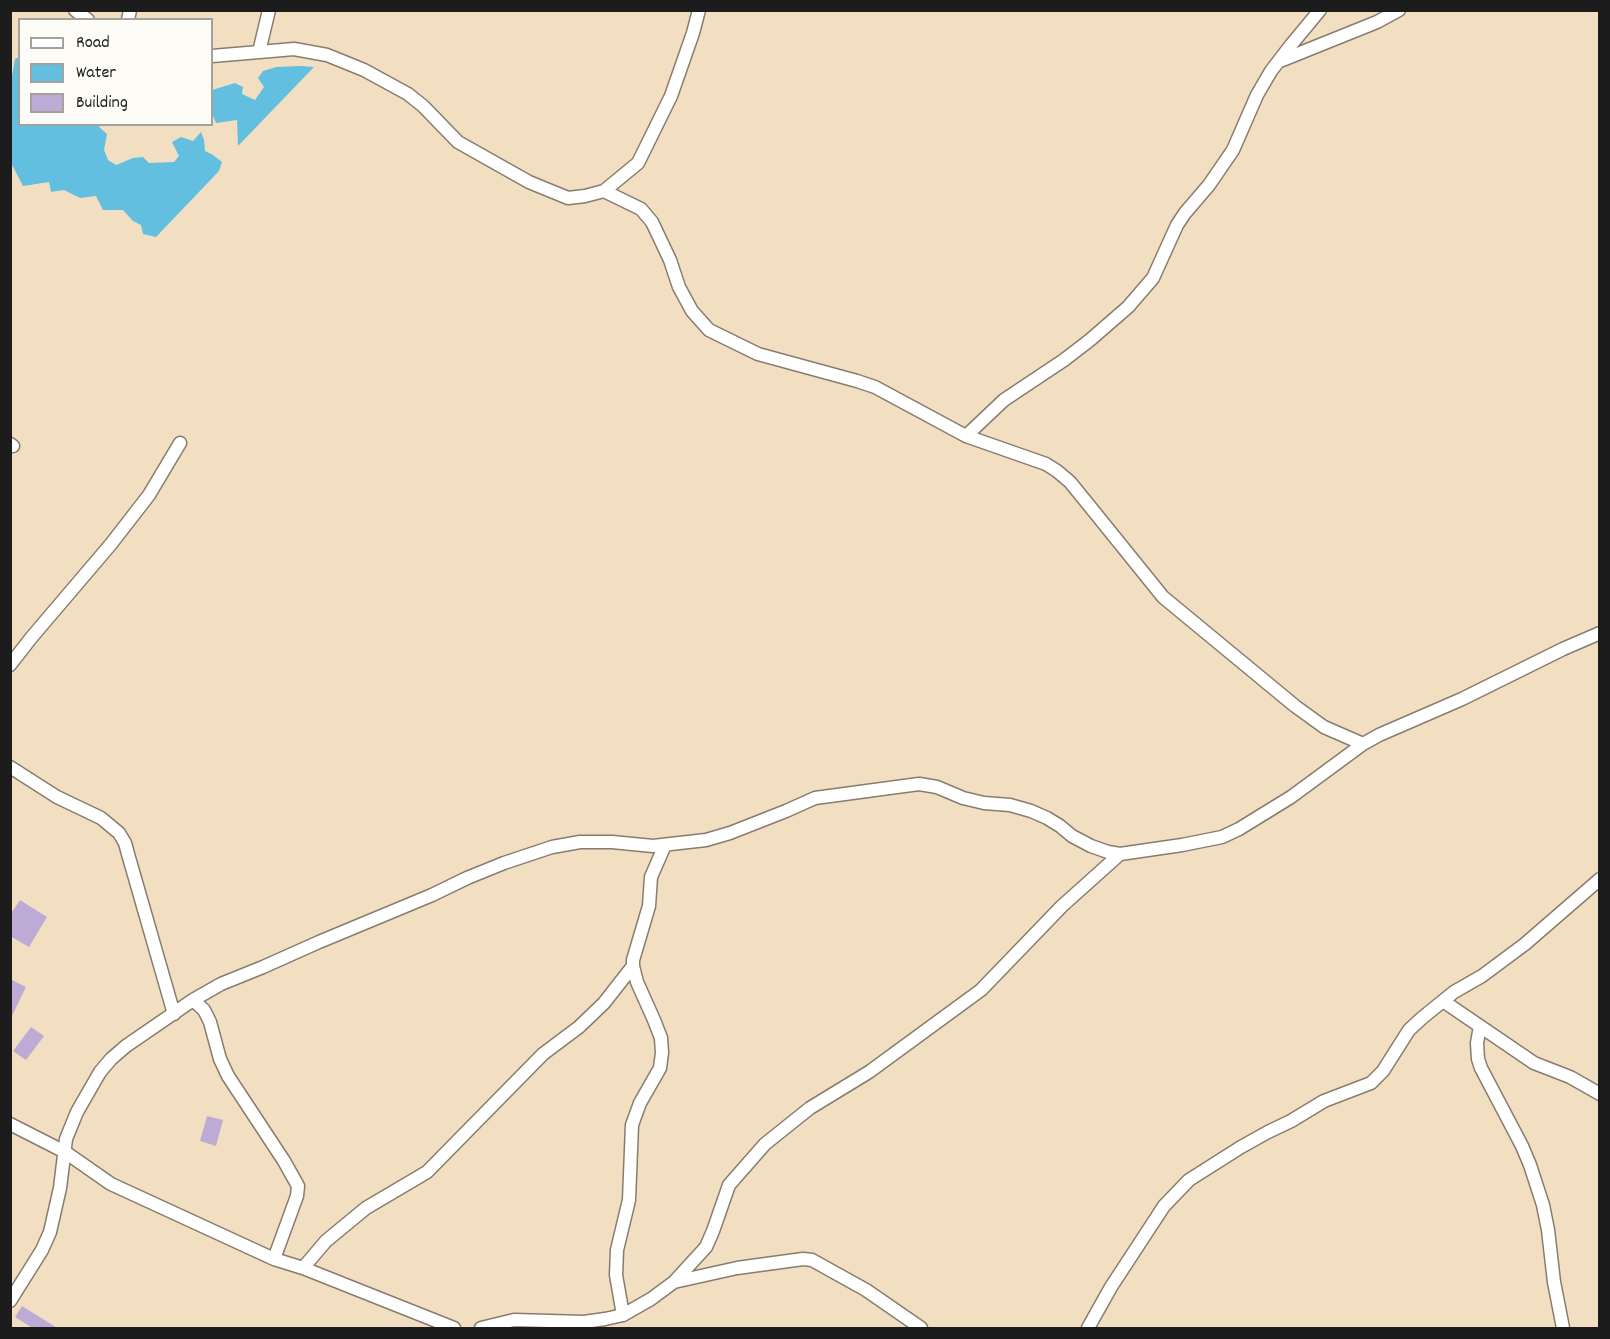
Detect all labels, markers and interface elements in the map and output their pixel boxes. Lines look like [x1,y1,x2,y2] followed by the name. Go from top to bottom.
[18,18,213,126] legend
[76,31,110,56] text: Road
[76,61,116,86] text: Water
[76,91,128,116] text: Building

